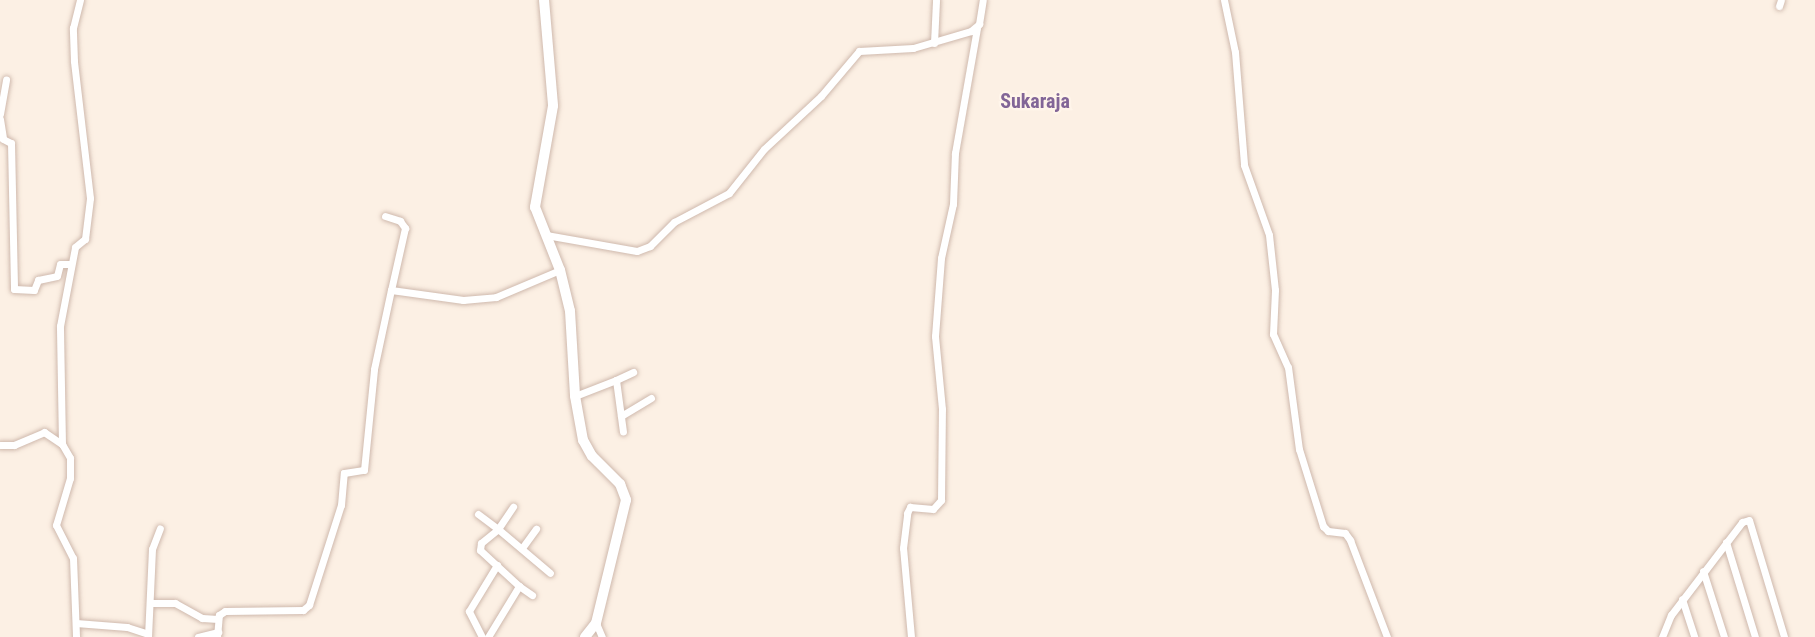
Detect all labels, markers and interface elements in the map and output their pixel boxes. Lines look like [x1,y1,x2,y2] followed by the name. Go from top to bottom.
[1000,89,1070,113] district label: Sukaraja

